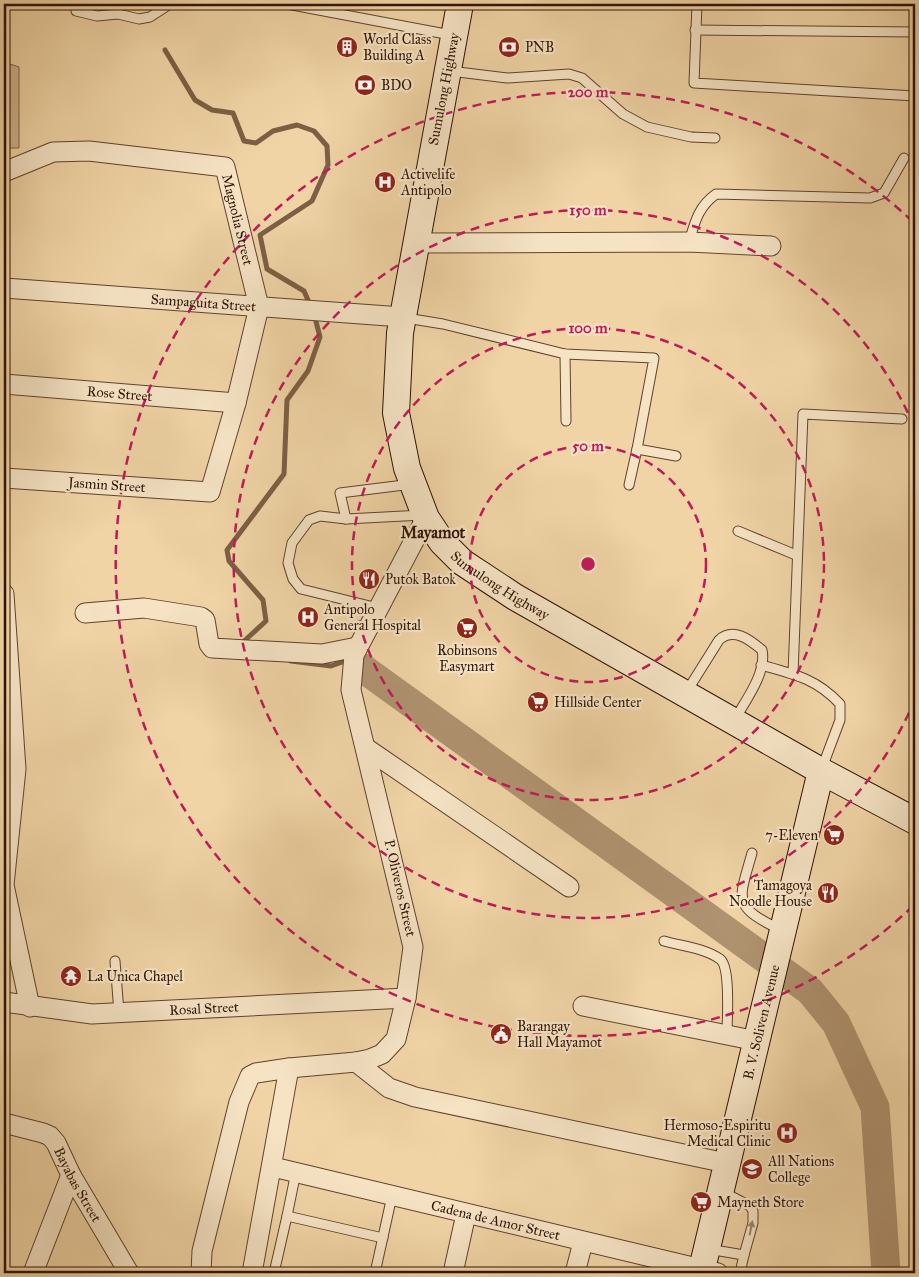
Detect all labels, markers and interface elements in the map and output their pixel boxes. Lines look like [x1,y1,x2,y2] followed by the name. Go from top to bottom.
[363,31,431,64] place label: World Class Building A
[425,31,463,147] street label: Sumulong Highway
[335,35,359,59] building icon: World Class Building A
[497,35,521,59] bank icon: PNB
[525,39,554,56] place label: PNB
[353,73,377,97] bank icon: BDO
[381,77,412,94] place label: BDO
[568,83,609,101] text: 200 m
[400,166,456,199] place label: Activelife Antipolo
[373,170,397,194] hospital icon: Activelife Antipolo
[219,172,257,267] street label: Magnolia Street
[569,201,607,219] text: 150 m
[150,290,257,315] street label: Sampaguita Street
[568,319,608,337] text: 100 m
[86,382,153,405] street label: Rose Street
[572,437,604,455] text: 50 m
[66,474,146,497] street label: Jasmin Street
[401,523,466,543] district label: Mayamot
[447,547,553,624] street label: Sumulong Highway
[579,555,597,573] centre of rings
[357,567,381,591] restaurant icon: Putok Batok
[385,571,456,588] place label: Putok Batok
[323,601,421,634] place label: Antipolo General Hospital
[296,605,320,629] hospital icon: Antipolo General Hospital
[455,616,479,640] supermarket icon: Robinsons Easymart
[437,642,497,675] place label: Robinsons Easymart
[526,690,550,714] supermarket icon: Hillside Center
[554,694,642,711] place label: Hillside Center
[822,823,846,847] supermarket icon: 7-Eleven
[765,827,818,844] place label: 7-Eleven
[381,838,419,938] street label: P. Oliveros Street
[729,877,812,910] place label: Tamagoya Noodle House
[816,881,840,905] restaurant icon: Tamagoya Noodle House
[739,963,783,1081] street label: B. V. Soliven Avenue
[59,964,83,988] temple icon: La Unica Chapel
[87,968,183,985] place label: La Unica Chapel
[169,998,239,1019] street label: Rosal Street
[517,1018,602,1051] place label: Barangay Hall Mayamot
[489,1022,513,1046] public building icon: Barangay Hall Mayamot
[664,1117,772,1150] place label: Hermoso-Espiritu Medical Clinic
[775,1121,799,1145] hospital icon: Hermoso-Espiritu Medical Clinic
[51,1144,105,1225] street label: Bayabas Street
[767,1153,834,1186] place label: All Nations College
[740,1157,764,1181] school or university icon: All Nations College
[689,1190,713,1214] supermarket icon: Mayneth Store
[717,1194,804,1211] place label: Mayneth Store
[430,1196,562,1244] street label: Cadena de Amor Street
[748,1219,756,1235] one-way arrow

